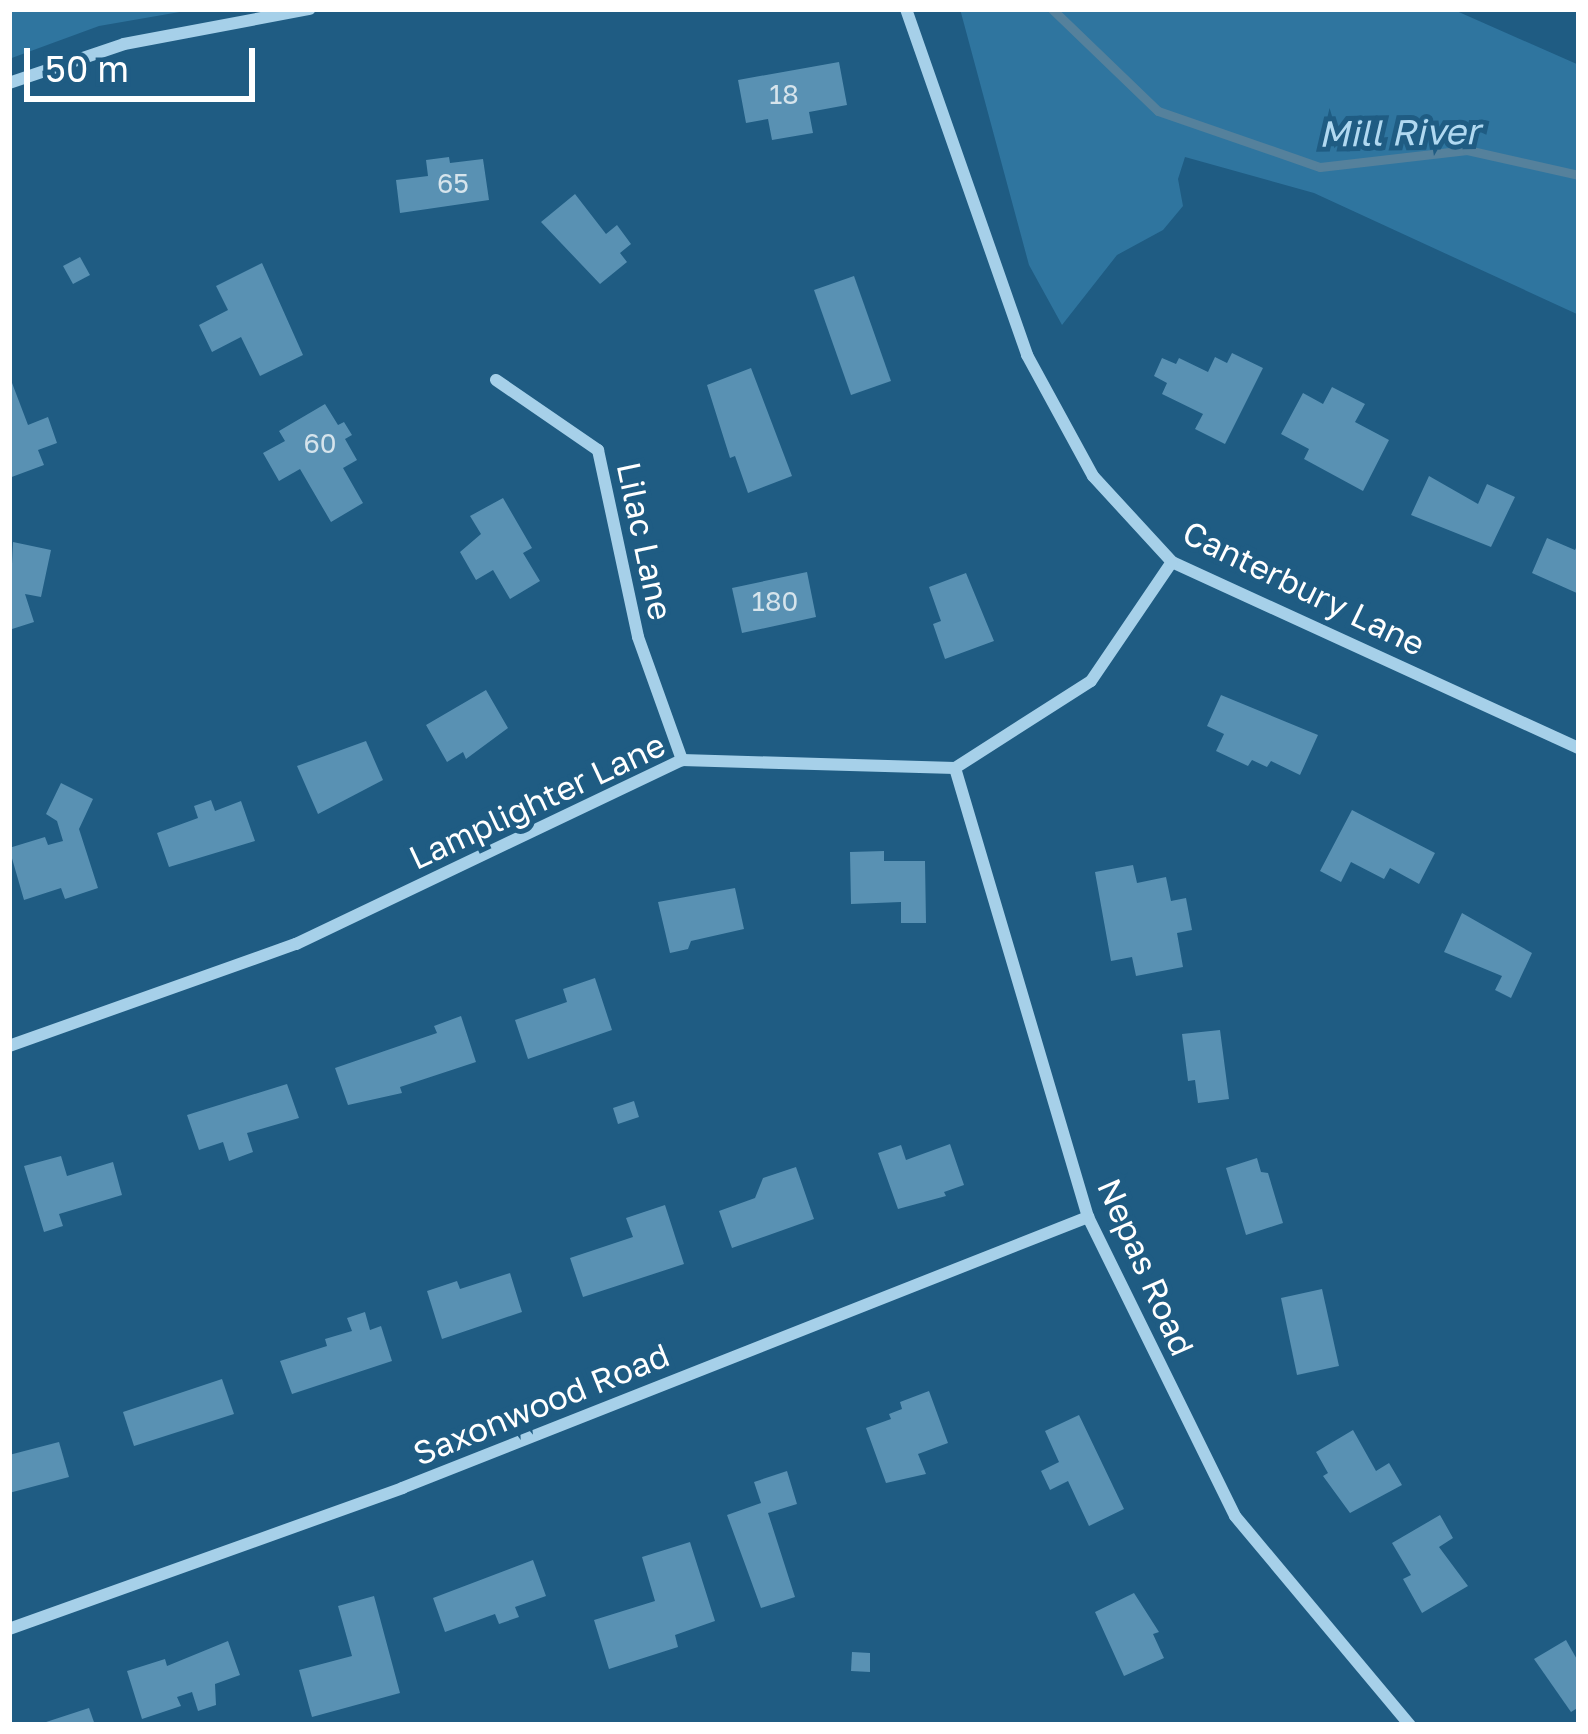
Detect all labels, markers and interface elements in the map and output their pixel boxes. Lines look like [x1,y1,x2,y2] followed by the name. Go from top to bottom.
[30,24,261,98] scale bar
[45,47,129,90] text: 50 m
[769,79,799,111] house number: 18
[1318,109,1480,155] water label: Mill River
[437,168,469,200] house number: 65
[303,428,337,460] house number: 60
[609,458,681,624] street label: Lilac Lane
[1177,512,1431,664] street label: Canterbury Lane
[752,586,798,618] house number: 180
[403,724,671,878] street label: Lamplighter Lane
[1089,1172,1203,1362] street label: Nepas Road
[407,1335,675,1473] street label: Saxonwood Road

